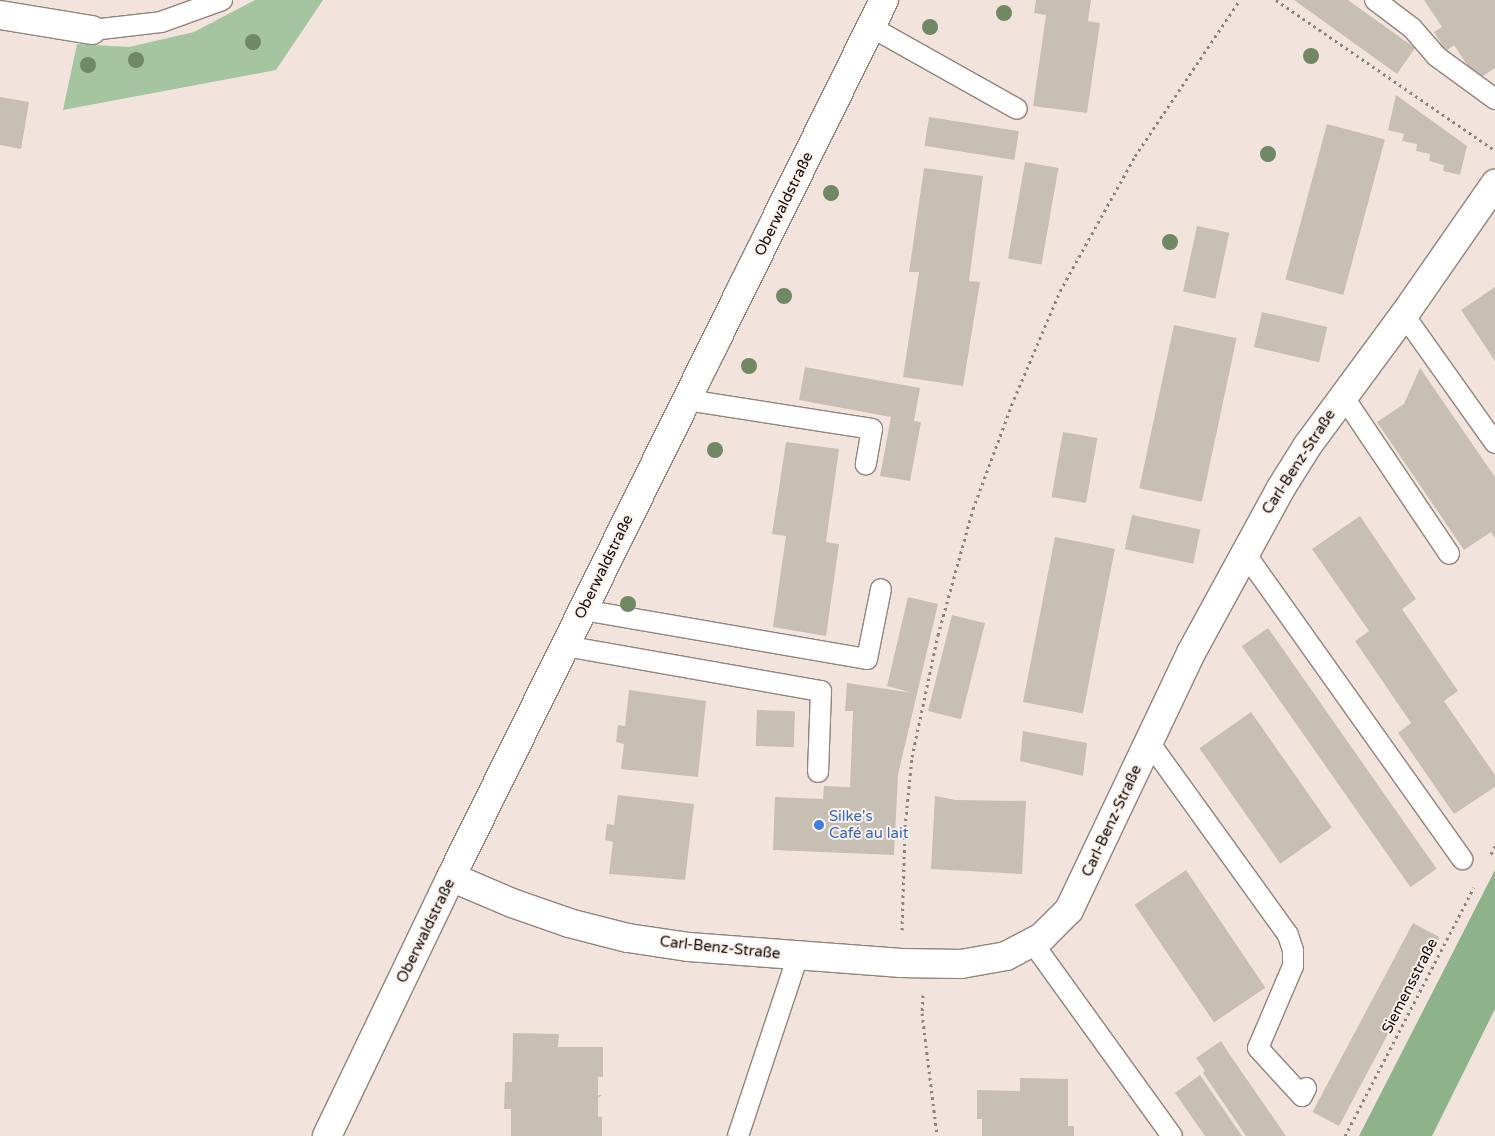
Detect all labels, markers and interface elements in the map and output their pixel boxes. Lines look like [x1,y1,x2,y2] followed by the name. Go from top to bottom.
[751,149,817,259] street label: Oberwaldstraße
[1258,406,1340,518] street label: Carl-Benz-Straße
[571,512,637,622] street label: Oberwaldstraße
[1078,762,1146,880] street label: Carl-Benz-Straße
[829,807,908,842] place label: Silke's Café au lait
[813,819,825,831] marker: Silke's Café au lait
[393,876,459,986] street label: Oberwaldstraße
[659,933,781,963] street label: Carl-Benz-Straße
[1378,935,1442,1037] street label: Siemensstraße

